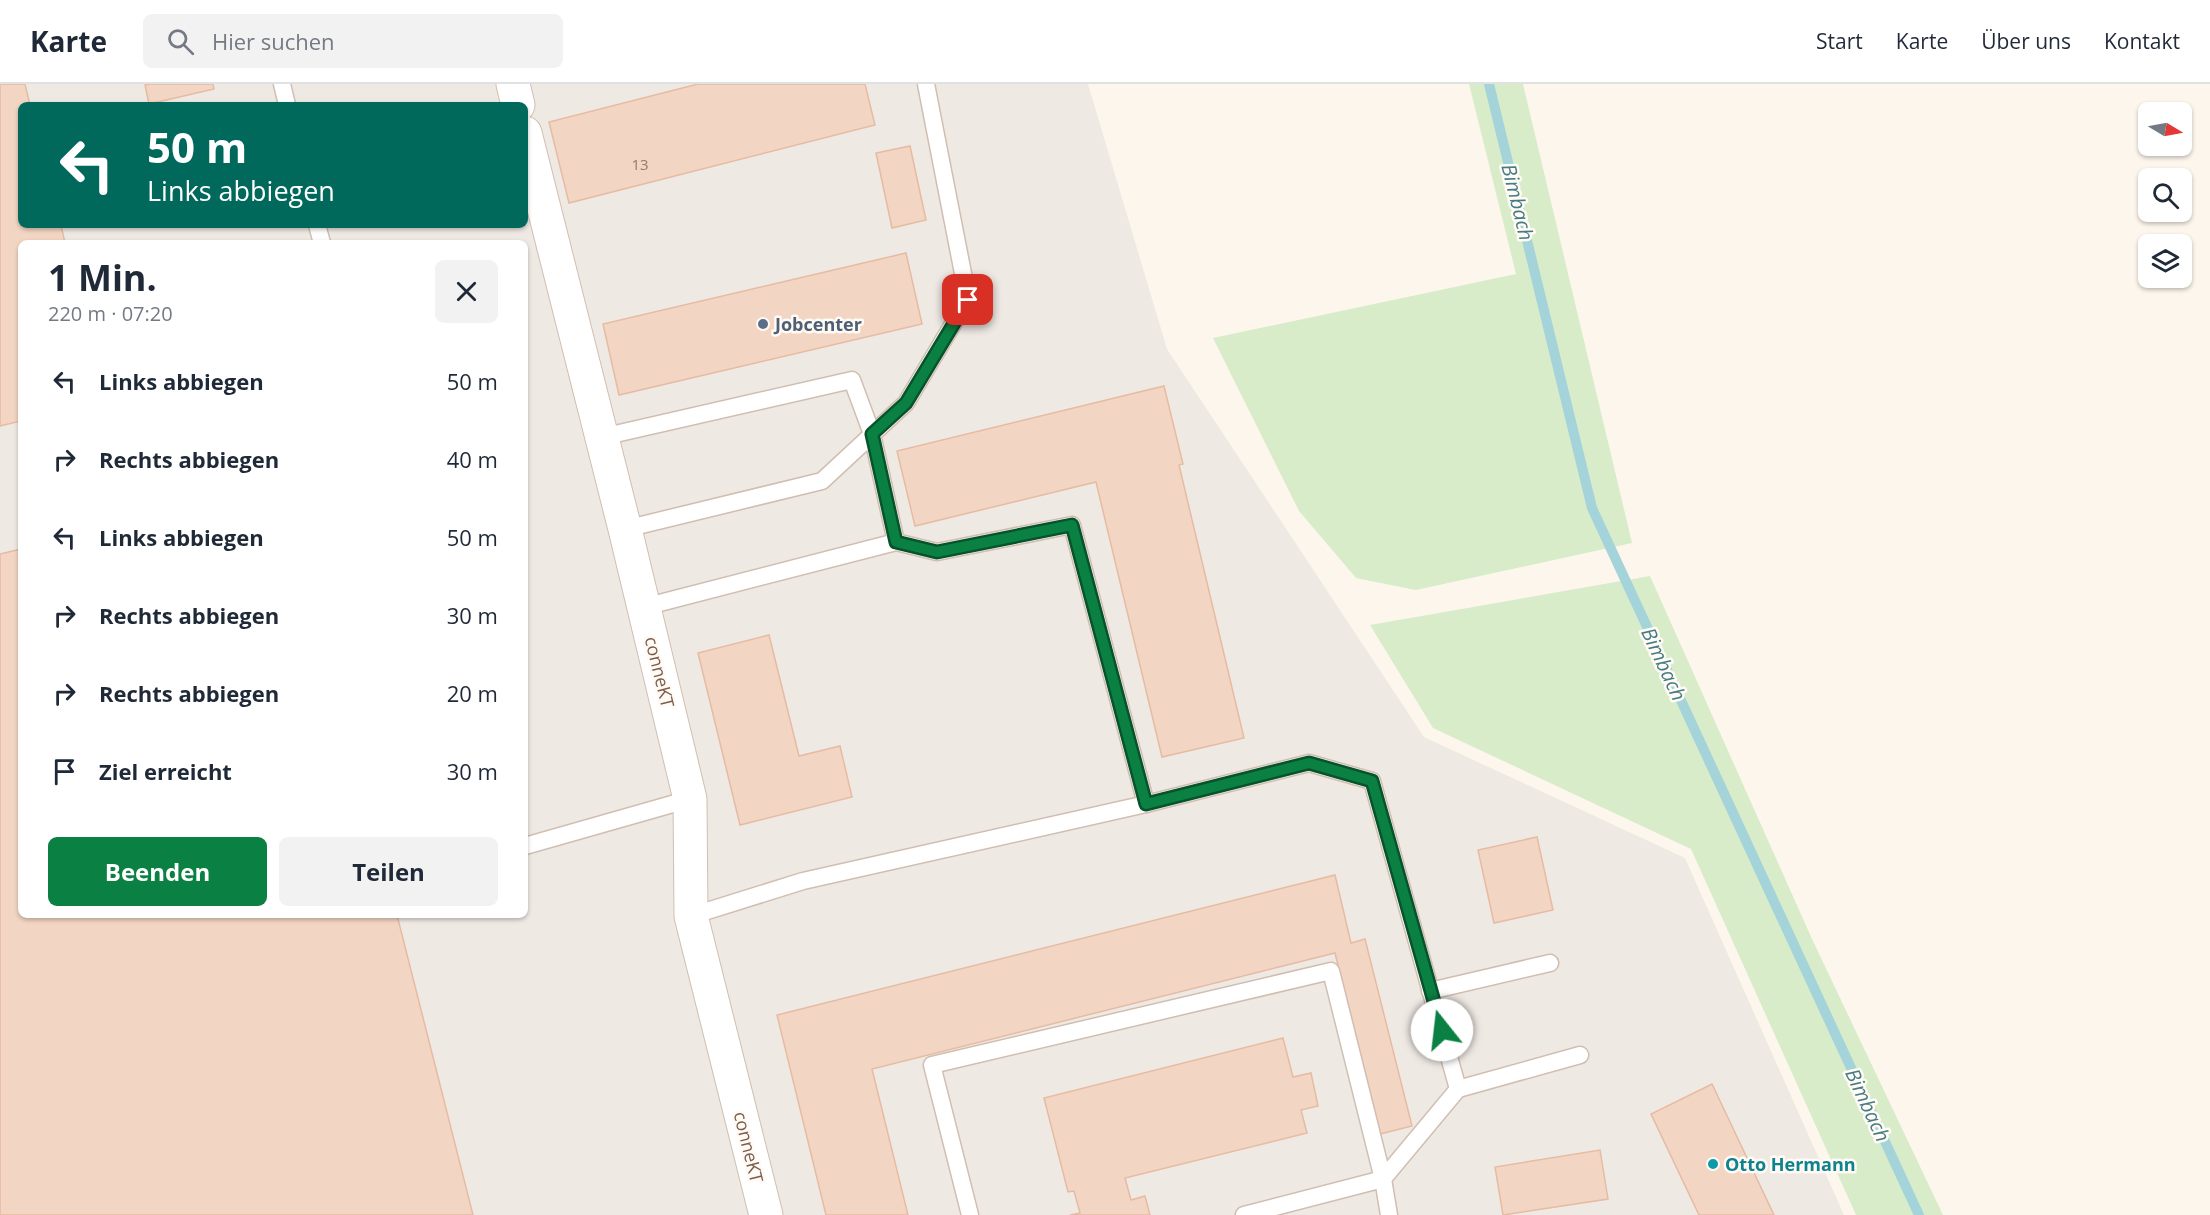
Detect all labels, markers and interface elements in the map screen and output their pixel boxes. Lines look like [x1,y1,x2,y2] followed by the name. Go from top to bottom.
[143,14,563,68] search box
[30,22,107,60] text: Karte
[164,25,197,58] icon: search
[212,26,335,56] text: Hier suchen
[1816,27,1863,55] text: Start
[1896,27,1948,55] text: Karte
[1981,27,2071,55] text: Über uns
[2104,27,2180,55] text: Kontakt
[2138,102,2192,156] north arrow
[2138,102,2192,288] map controls
[147,118,247,175] text: 50 m
[48,126,126,204] icon: left
[631,154,649,174] house number: 13
[1495,161,1541,243] water label: Bimbach
[2138,168,2192,222] button: search
[147,172,335,209] text: Links abbiegen
[2138,234,2192,288] button: layers
[48,253,157,302] text: 1 Min.
[435,260,498,323] button: close
[942,274,993,325] pin
[951,283,984,316] icon: arrive
[48,300,173,327] text: 220 m · 07:20
[773,312,862,336] place label: Jobcenter
[756,317,770,331] marker: Jobcenter
[48,365,81,398] icon: left
[99,366,264,396] text: Links abbiegen
[447,366,498,396] text: 50 m
[48,443,81,476] icon: right
[99,444,279,474] text: Rechts abbiegen
[447,444,498,474] text: 40 m
[48,521,81,554] icon: left
[99,522,264,552] text: Links abbiegen
[447,522,498,552] text: 50 m
[48,599,81,632] icon: right
[99,600,279,630] text: Rechts abbiegen
[447,600,498,630] text: 30 m
[1635,623,1693,705] water label: Bimbach
[640,634,680,710] street label: conneKT
[48,677,81,710] icon: right
[99,678,279,708] text: Rechts abbiegen
[447,678,498,708] text: 20 m
[48,755,81,788] icon: arrive
[99,756,232,786] text: Ziel erreicht
[447,756,498,786] text: 30 m
[48,837,267,906] button: Beenden
[279,837,498,906] button: Teilen
[1410,998,1474,1062] position arrow
[1839,1064,1897,1146] water label: Bimbach
[729,1109,769,1185] street label: conneKT
[1725,1152,1856,1176] place label: Otto Hermann
[1706,1157,1720,1171] marker: Otto Hermann

